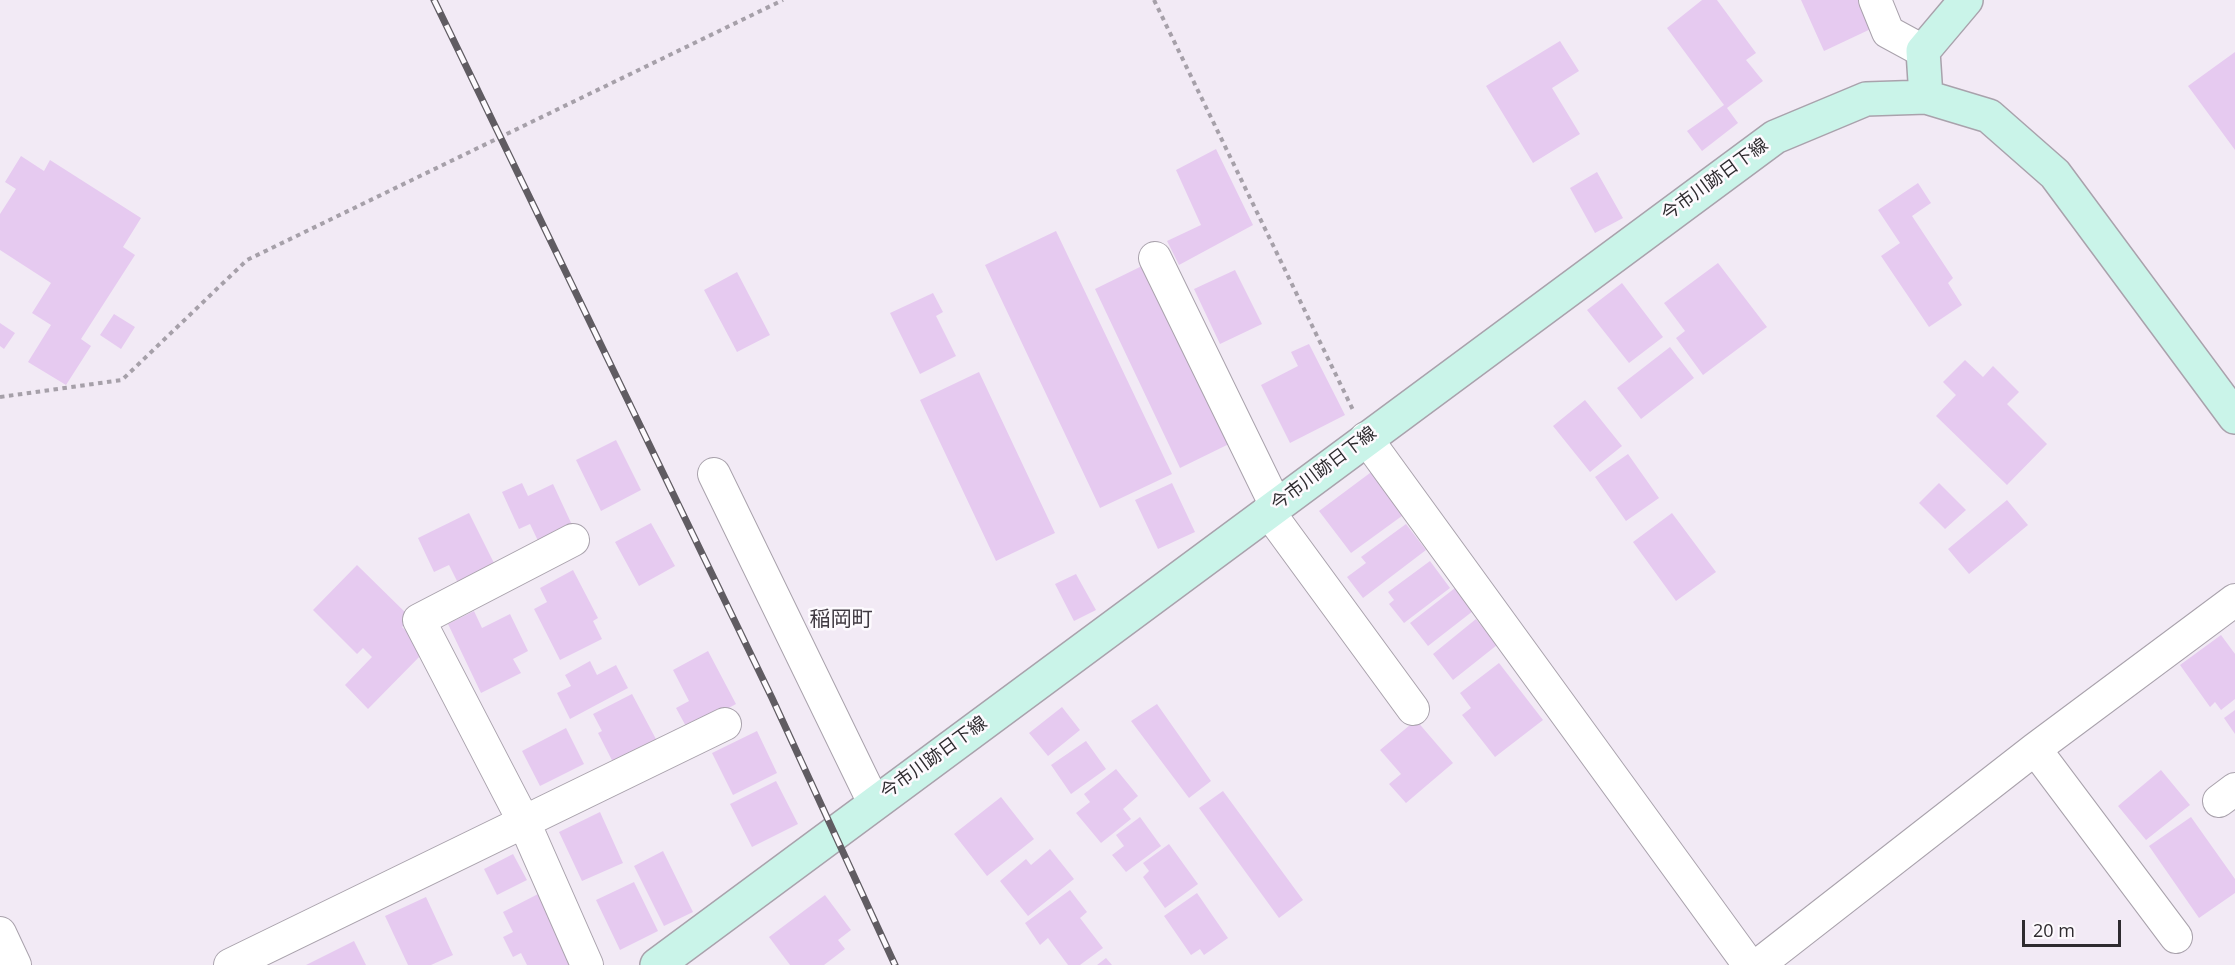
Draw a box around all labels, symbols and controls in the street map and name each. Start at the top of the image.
street label: 今市川跡日下線 [1658,134,1772,226]
street label: 今市川跡日下線 [1267,422,1381,516]
district label: 稲岡町 [810,607,872,633]
street label: 今市川跡日下線 [877,712,991,804]
scale bar [2025,908,2124,946]
text: 20 m [2033,918,2075,942]

